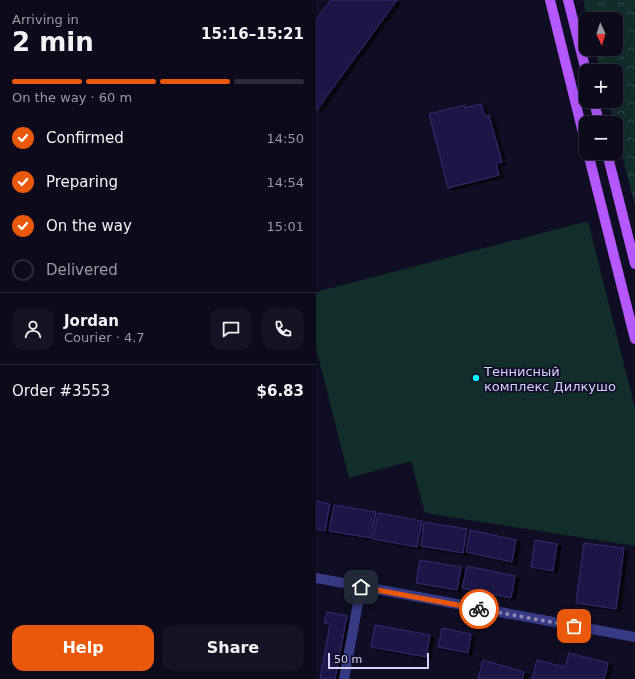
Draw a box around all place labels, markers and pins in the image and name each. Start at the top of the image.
place label: Теннисный комплекс Дилкушо [483,364,616,394]
marker: Теннисный комплекс Дилкушо [471,373,481,383]
pin [344,570,378,604]
pin [557,609,591,643]

